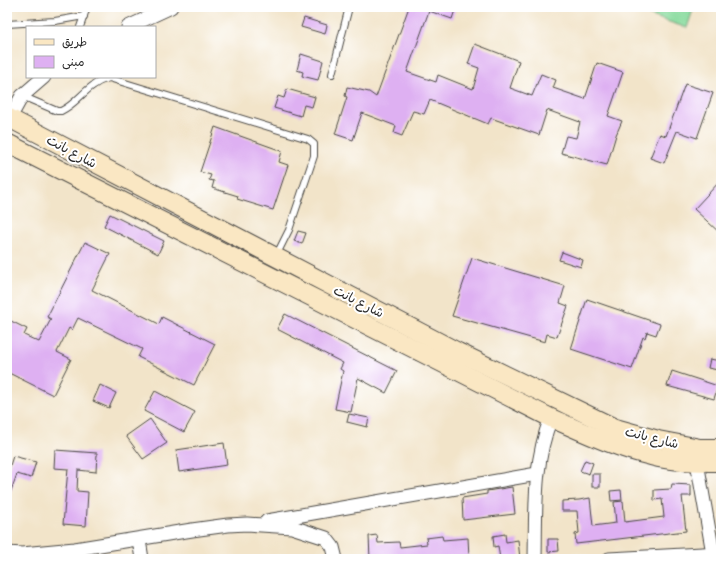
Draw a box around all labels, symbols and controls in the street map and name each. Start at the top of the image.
legend [26,26,156,78]
text: طريق [62,33,87,50]
text: مبنى [62,53,85,70]
street label: شارع بانت [43,130,100,173]
street label: شارع بانت [330,281,387,322]
street label: شارع بانت [623,422,681,453]

